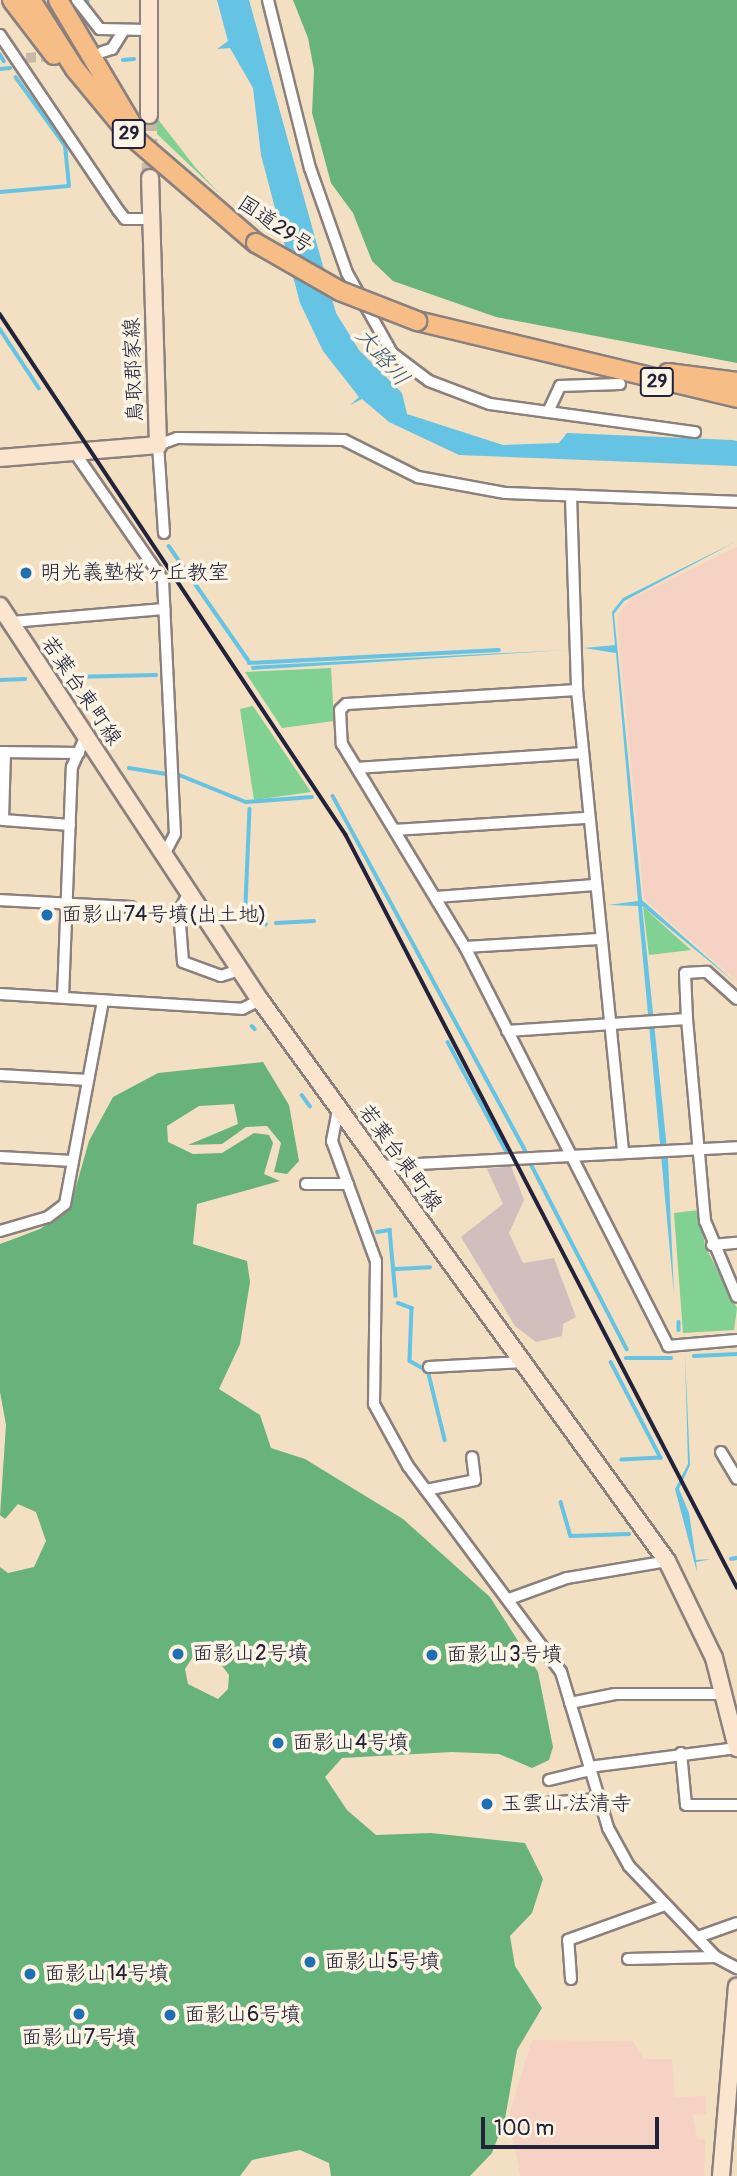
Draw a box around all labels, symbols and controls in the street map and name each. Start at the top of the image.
road number: 29 [111,118,146,150]
street label: 国道29号 [232,191,318,259]
street label: 鳥取郡家線 [120,317,148,423]
water label: 大路川 [349,322,415,392]
road number: 29 [640,366,674,398]
place label: 明光義塾桜ヶ丘教室 [40,560,229,586]
marker: 明光義塾桜ヶ丘教室 [18,565,34,581]
street label: 若葉台東町線 [35,632,127,750]
place label: 面影山74号墳(出土地) [61,902,266,928]
marker: 面影山74号墳(出土地) [39,907,55,923]
street label: 若葉台東町線 [353,1100,447,1216]
place label: 面影山2号墳 [192,1641,309,1667]
place label: 面影山3号墳 [446,1642,563,1668]
marker: 面影山2号墳 [170,1646,186,1662]
marker: 面影山3号墳 [424,1647,440,1663]
place label: 面影山4号墳 [292,1730,409,1756]
marker: 面影山4号墳 [270,1735,286,1751]
place label: 玉雲山 法清寺 [501,1791,632,1817]
marker: 玉雲山 法清寺 [479,1796,495,1812]
place label: 面影山5号墳 [324,1949,440,1975]
marker: 面影山5号墳 [302,1954,318,1970]
place label: 面影山14号墳 [44,1961,169,1987]
marker: 面影山14号墳 [22,1966,38,1982]
place label: 面影山6号墳 [184,2002,301,2028]
marker: 面影山7号墳 [71,2006,87,2022]
marker: 面影山6号墳 [162,2007,178,2023]
place label: 面影山7号墳 [21,2025,137,2051]
scale bar [485,2102,664,2146]
text: 100 m [494,2115,554,2142]

